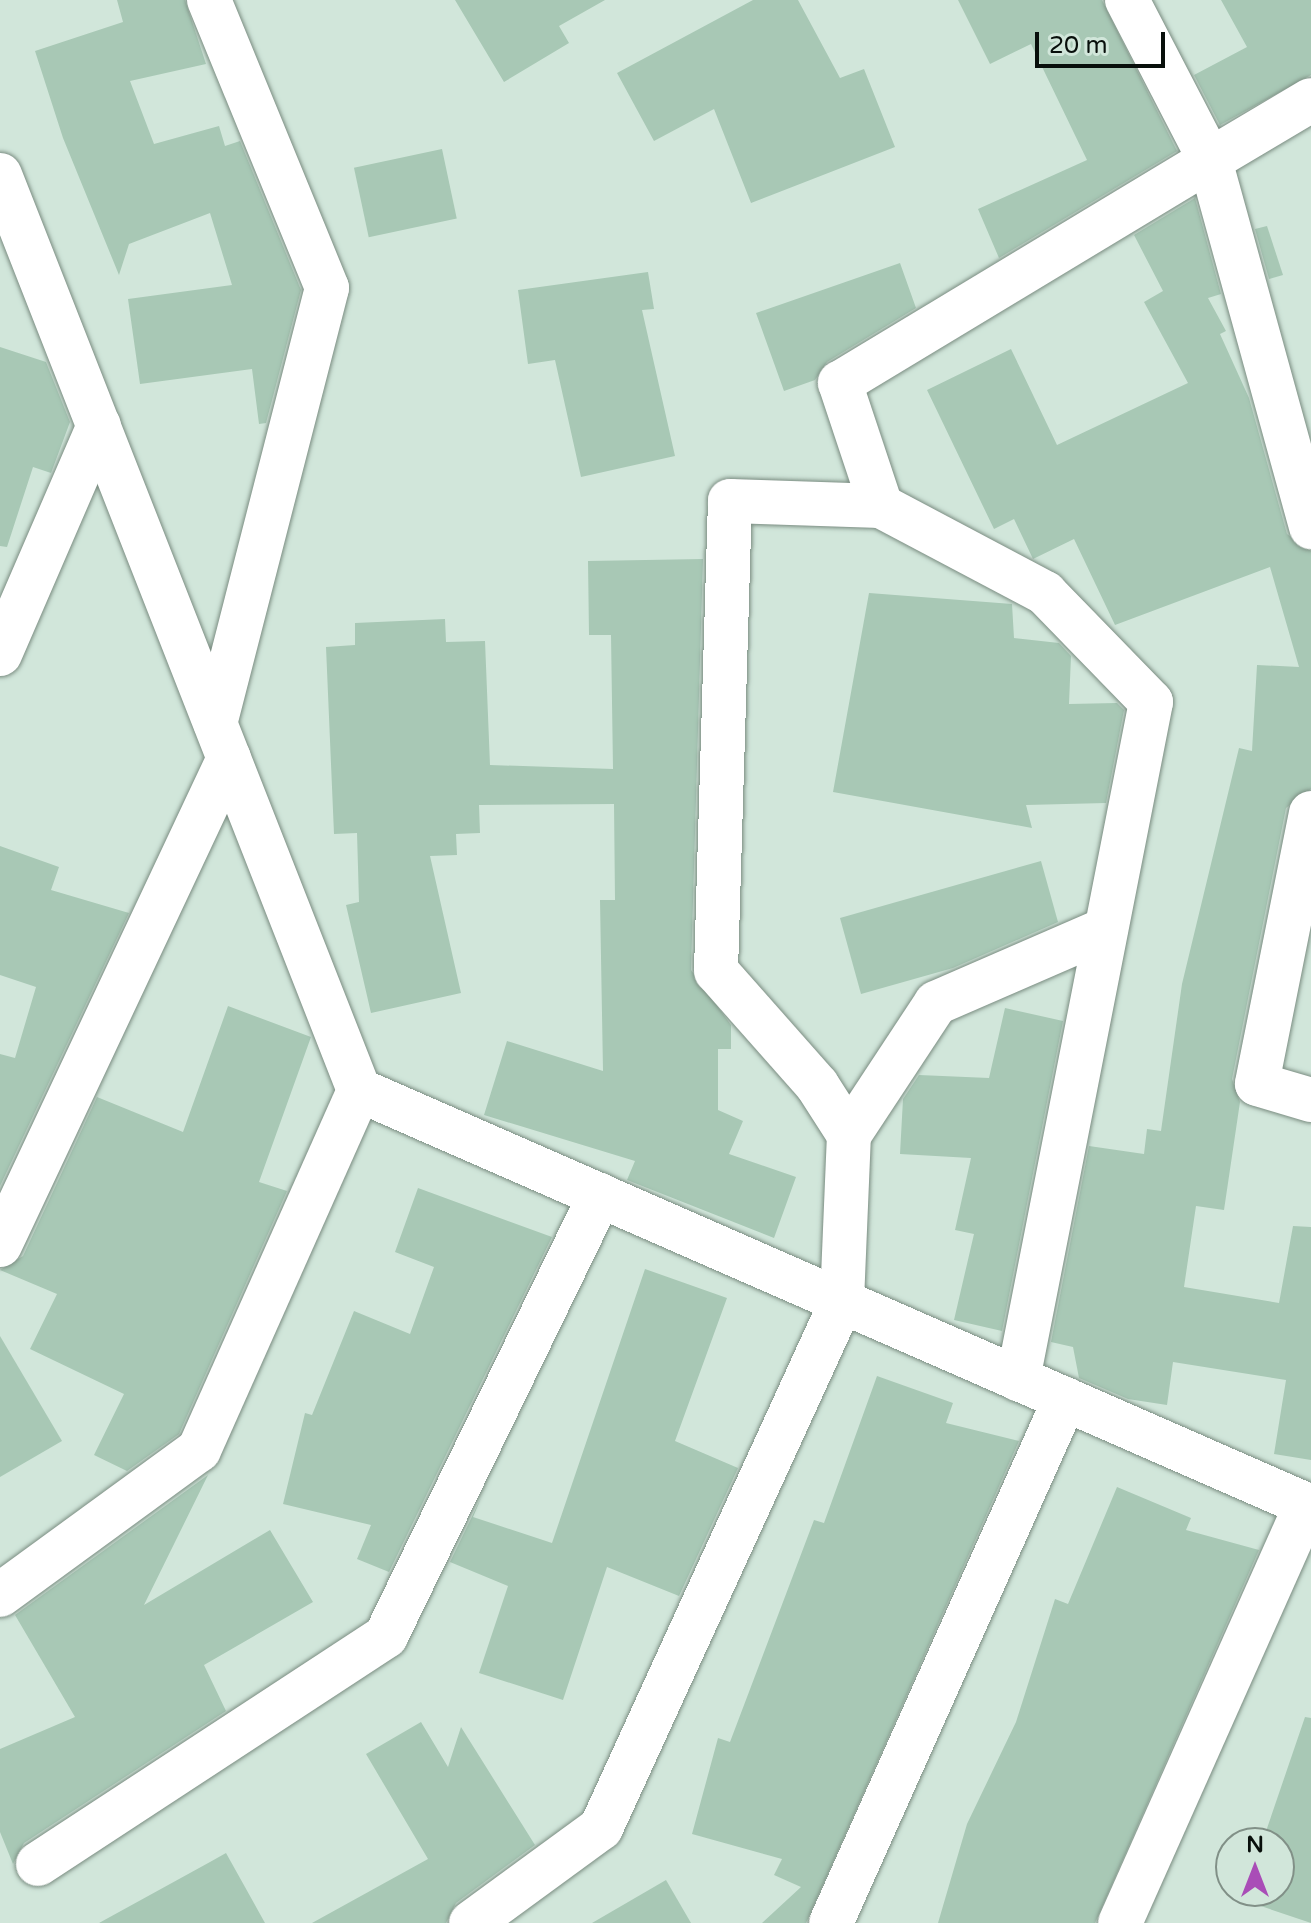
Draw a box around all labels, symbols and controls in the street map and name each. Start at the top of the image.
scale bar [1039,16,1169,66]
text: 20 m [1049,31,1107,60]
north arrow [1215,1827,1295,1907]
text: N [1246,1832,1264,1858]

